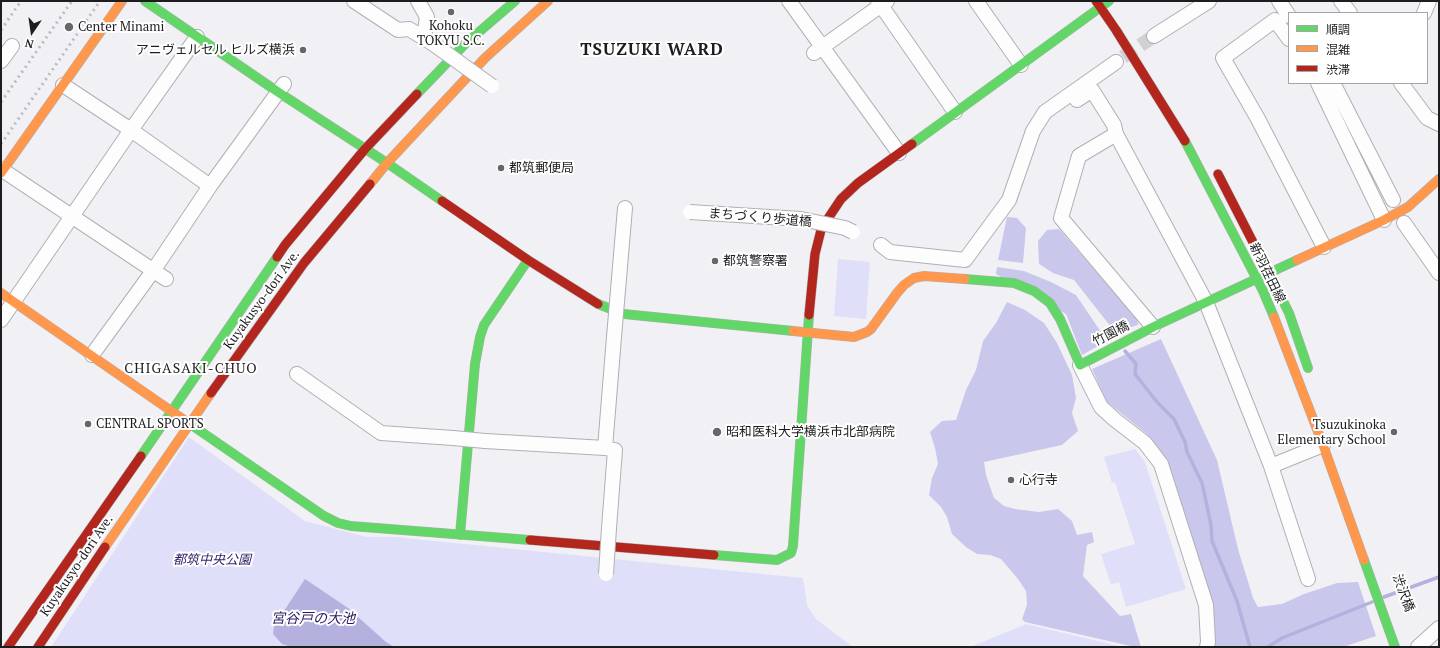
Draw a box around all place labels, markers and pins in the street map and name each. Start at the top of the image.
marker: Kohoku TOKYU S.C. [446,7,456,17]
place label: Kohoku TOKYU S.C. [417,18,485,49]
place label: Center Minami [78,19,164,35]
marker: Center Minami [63,21,75,33]
place label: アニヴェルセル ヒルズ横浜 [136,42,295,58]
marker: アニヴェルセル ヒルズ横浜 [298,45,308,55]
place label: 都筑郵便局 [509,160,574,176]
marker: 都筑郵便局 [496,163,506,173]
place label: 都筑警察署 [723,253,788,269]
marker: 都筑警察署 [710,256,720,266]
place label: CENTRAL SPORTS [96,416,204,432]
place label: Tsuzukinoka Elementary School [1277,417,1386,448]
marker: CENTRAL SPORTS [83,419,93,429]
place label: 昭和医科大学横浜市北部病院 [726,424,895,440]
marker: 昭和医科大学横浜市北部病院 [711,426,723,438]
marker: Tsuzukinoka Elementary School [1389,427,1399,437]
place label: 心行寺 [1019,472,1058,488]
marker: 心行寺 [1006,475,1016,485]

